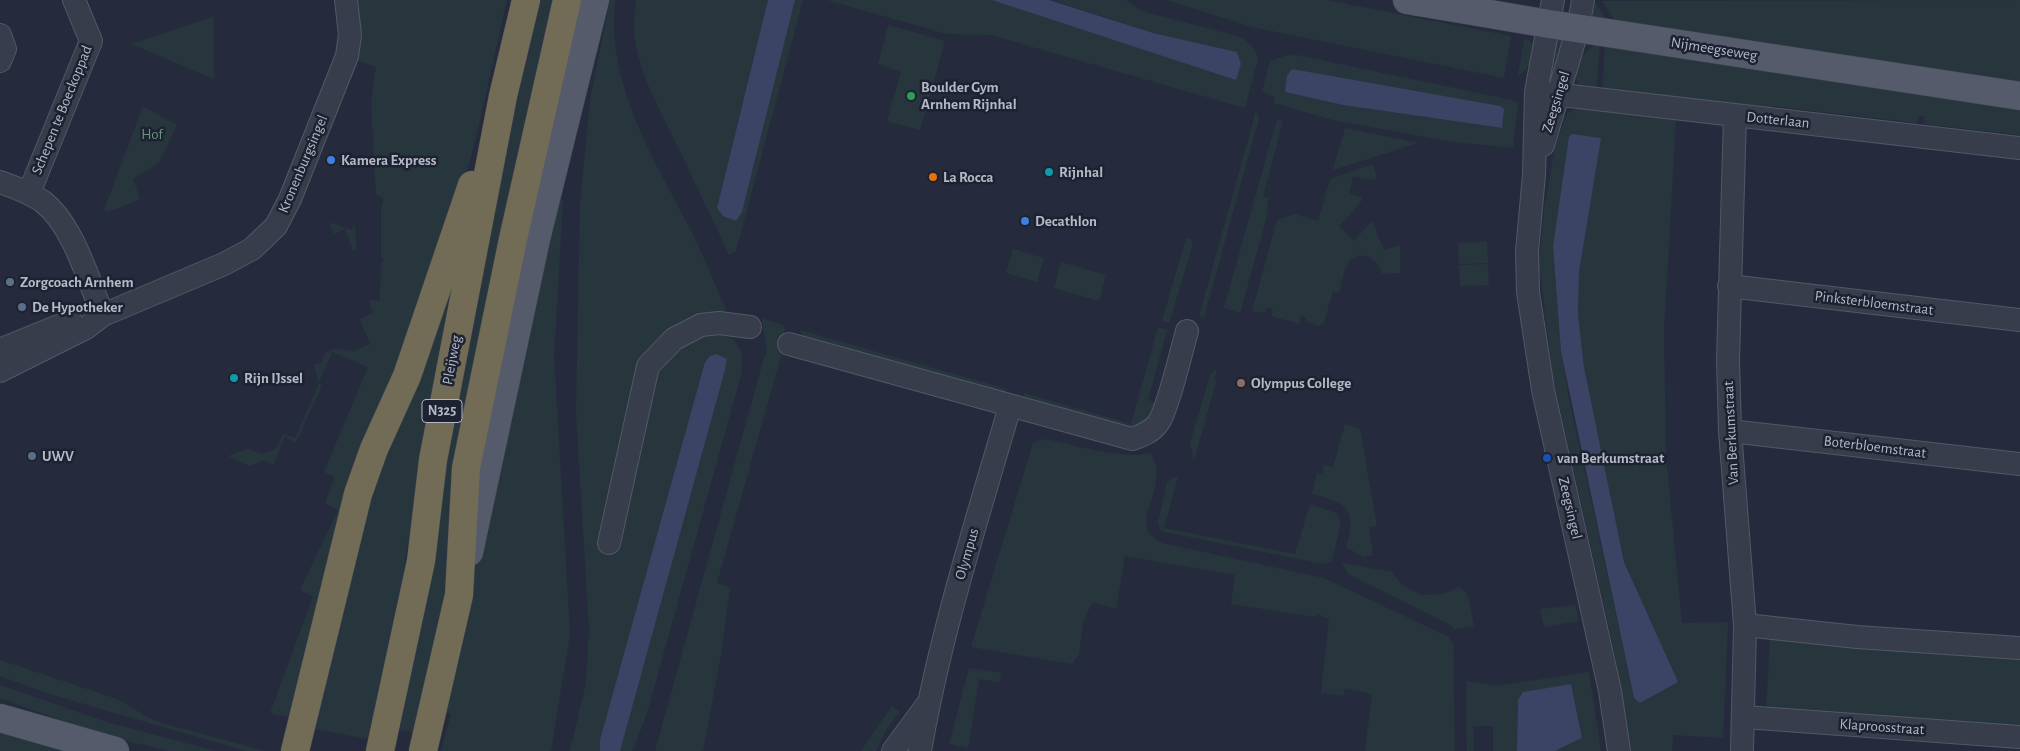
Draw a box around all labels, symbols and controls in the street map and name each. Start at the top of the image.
street label: Nijmeegseweg [1669,33,1759,65]
street label: Schepen te Boeckoppad [28,43,96,177]
street label: Zeegsingel [1538,69,1574,135]
place label: Boulder Gym Arnhem Rijnhal [921,78,1017,113]
marker: Boulder Gym Arnhem Rijnhal [905,90,917,102]
street label: Dotterlaan [1746,108,1810,132]
street label: Kronenburgsingel [274,112,332,216]
park label: Hof [141,125,163,143]
place label: Kamera Express [341,151,437,169]
marker: Kamera Express [325,154,337,166]
place label: Rijnhal [1059,163,1103,181]
marker: Rijnhal [1043,166,1055,178]
place label: La Rocca [943,168,993,186]
marker: La Rocca [927,171,939,183]
place label: Decathlon [1035,212,1097,230]
marker: Decathlon [1019,215,1031,227]
place label: Zorgcoach Arnhem [20,273,134,291]
marker: Zorgcoach Arnhem [4,276,16,288]
street label: Pinksterbloemstraat [1814,287,1934,319]
place label: De Hypotheker [32,298,123,316]
marker: De Hypotheker [16,301,28,313]
street label: Pleijweg [438,334,466,386]
place label: Rijn IJssel [244,369,303,387]
marker: Rijn IJssel [228,372,240,384]
place label: Olympus College [1251,374,1351,392]
marker: Olympus College [1235,377,1247,389]
street label: Van Berkumstraat [1719,380,1743,486]
road number: N325 [422,400,462,422]
street label: Boterbloemstraat [1823,432,1927,462]
place label: UWV [42,447,74,465]
place label: van Berkumstraat [1557,449,1664,467]
marker: UWV [26,450,38,462]
marker: van Berkumstraat [1541,452,1553,464]
street label: Zeegsingel [1554,475,1586,541]
street label: Olympus [951,526,983,582]
street label: Klaproosstraat [1839,715,1925,739]

